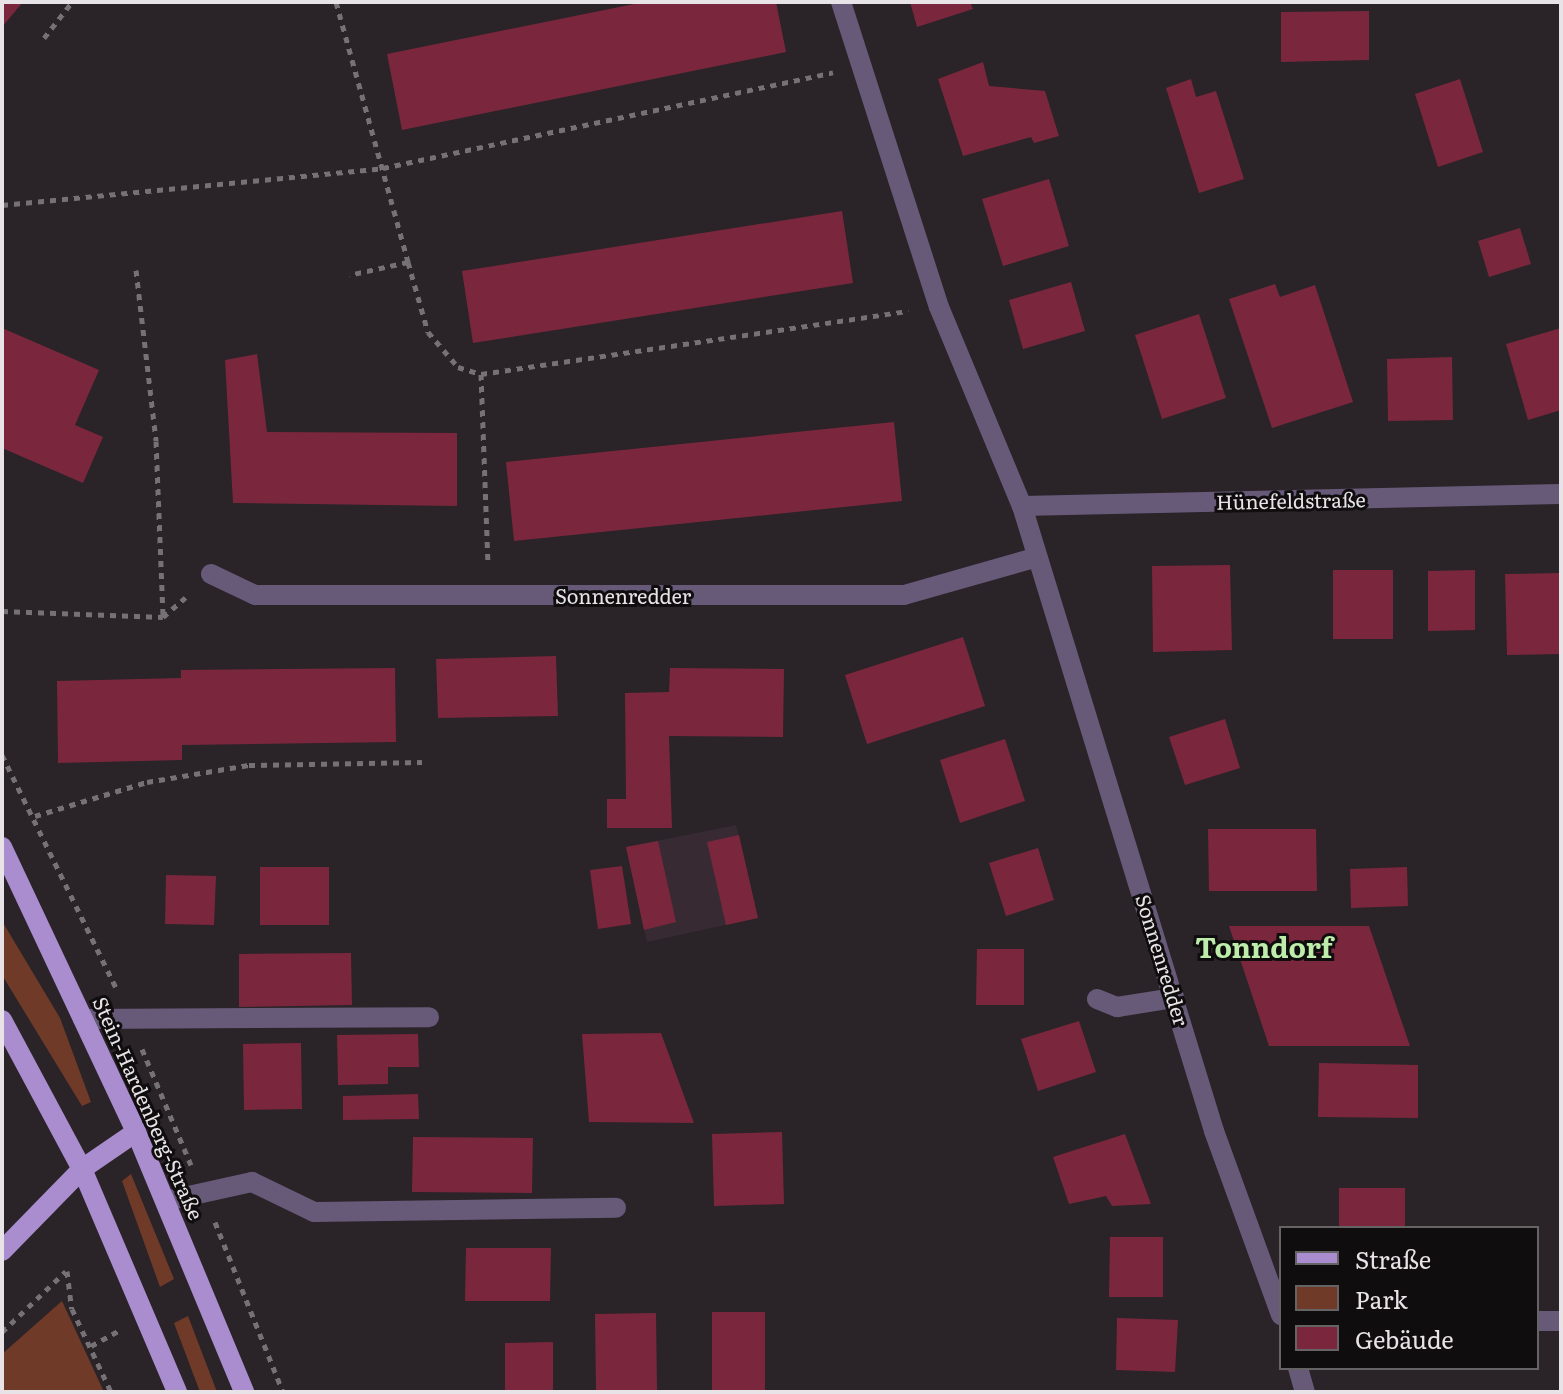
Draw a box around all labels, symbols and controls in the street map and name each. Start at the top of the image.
street label: Hünefeldstraße [1216,487,1366,513]
street label: Sonnenredder [555,583,691,607]
street label: Sonnenredder [1132,891,1194,1029]
district label: Tonndorf [1195,929,1333,963]
street label: Stein-Hardenberg-Straße [89,993,209,1223]
legend [1279,1226,1539,1370]
text: Straße [1355,1241,1431,1276]
text: Park [1355,1281,1408,1316]
text: Gebäude [1355,1321,1454,1356]

